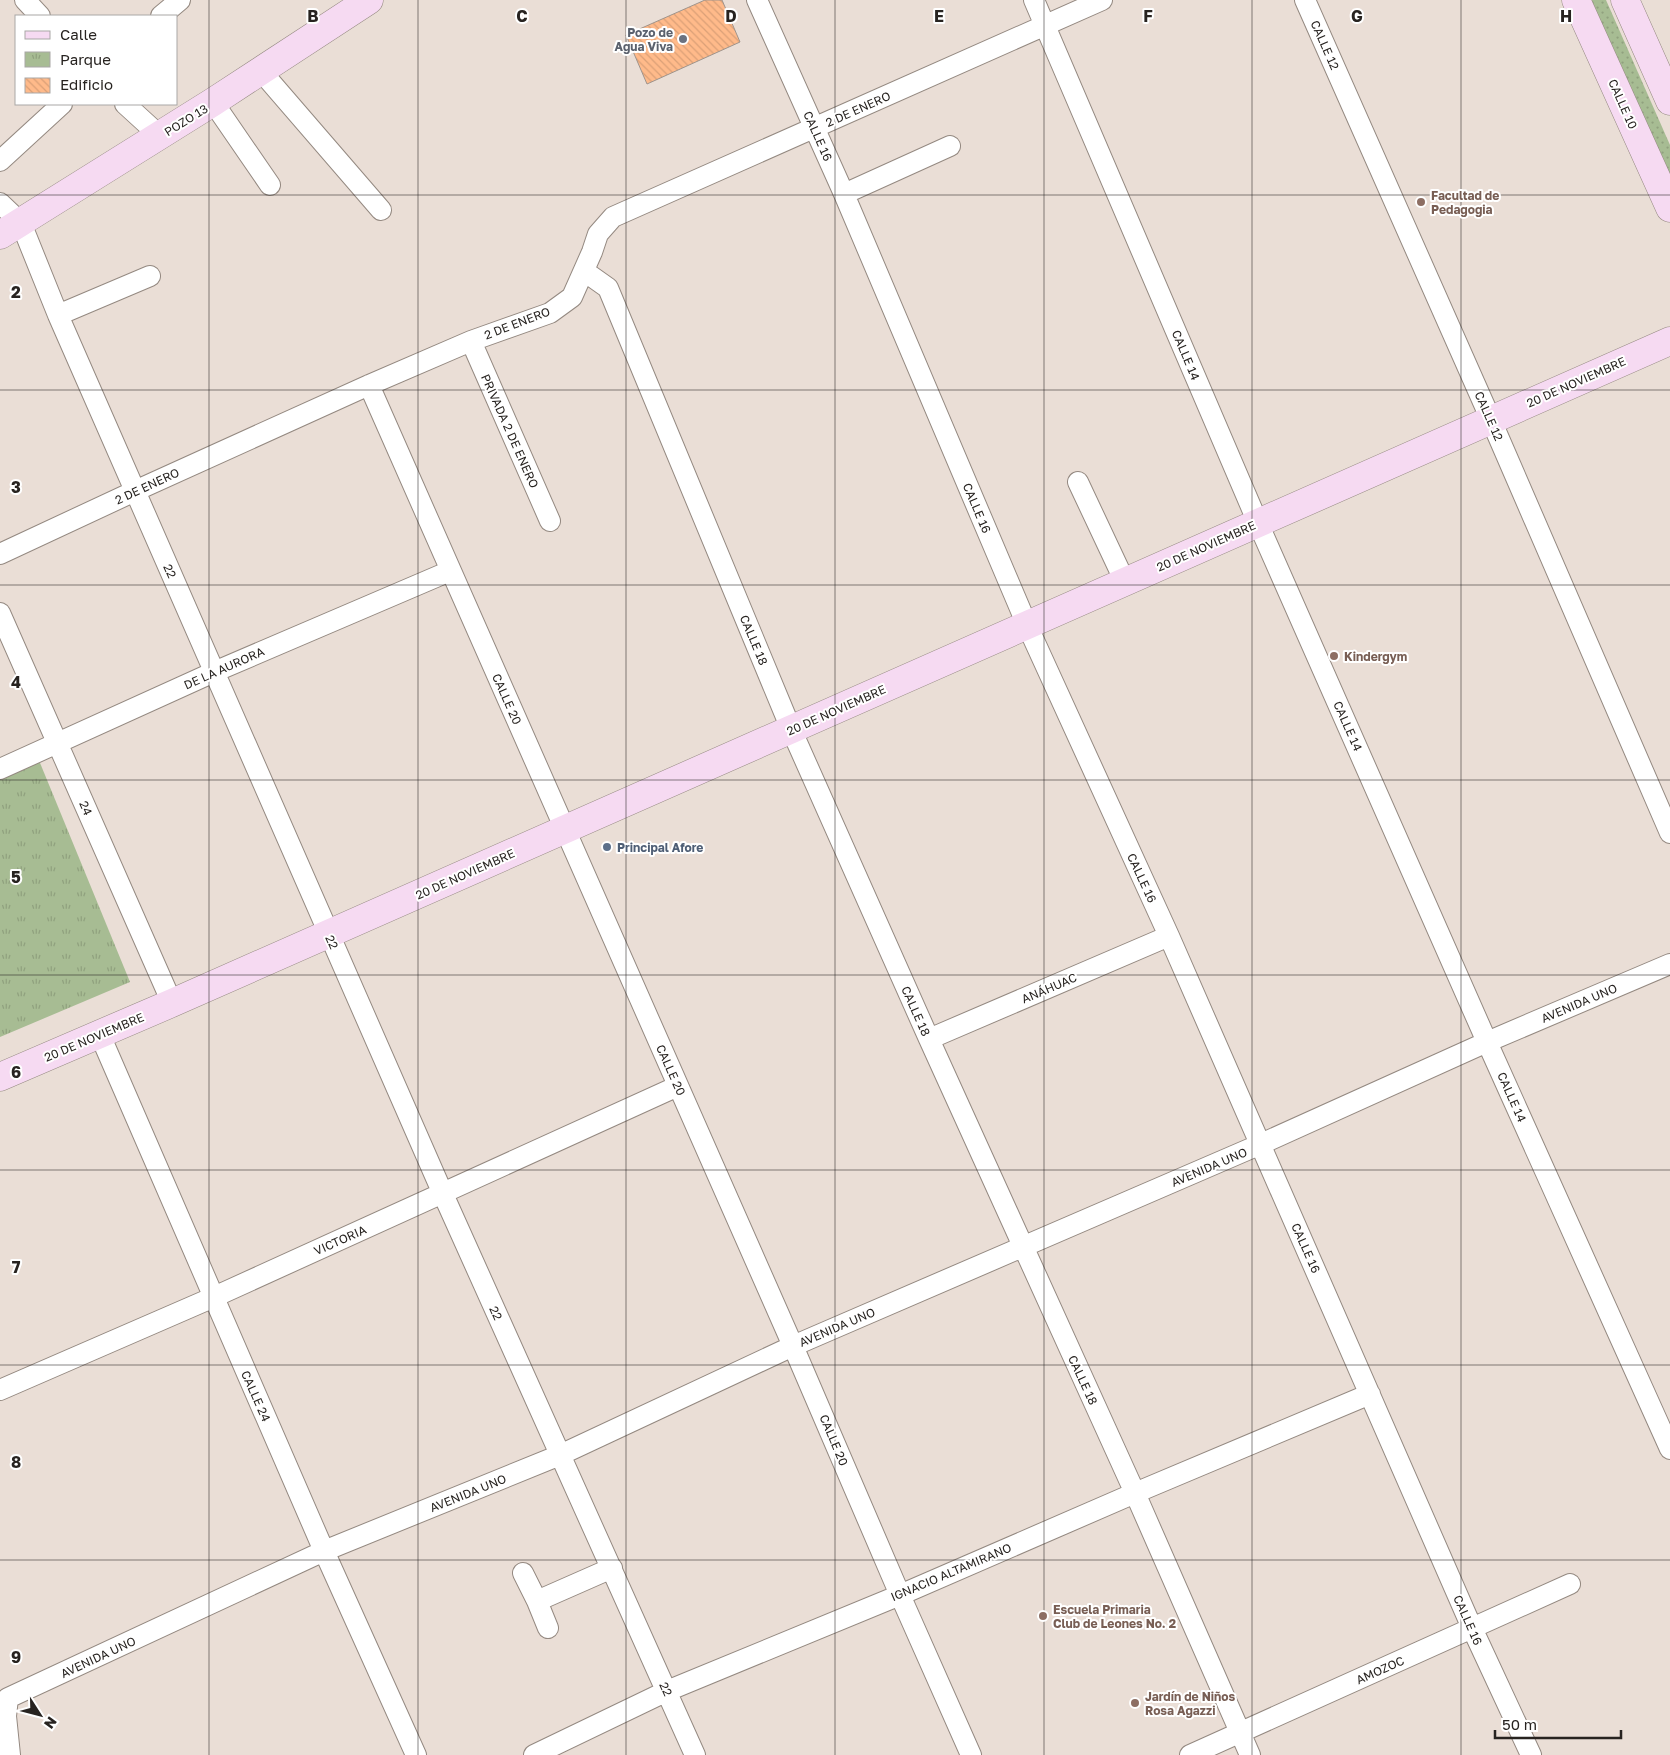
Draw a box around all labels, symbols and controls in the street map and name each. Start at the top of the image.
text: B [307,6,319,26]
text: C [516,6,528,26]
text: D [725,6,737,26]
text: E [934,6,944,26]
text: F [1143,6,1153,26]
text: G [1351,6,1363,26]
text: H [1560,6,1572,26]
legend [15,15,178,105]
street label: CALLE 12 [1307,18,1343,72]
text: Calle [60,25,97,43]
place label: Pozo de Agua Viva [615,25,673,54]
marker: Pozo de Agua Viva [677,33,689,45]
text: Parque [60,50,111,68]
text: Edificio [60,75,113,93]
street label: CALLE 10 [1605,77,1641,131]
street label: 2 DE ENERO [823,88,893,130]
street label: POZO 13 [161,101,211,139]
street label: CALLE 16 [800,109,836,163]
place label: Facultad de Pedagogia [1431,188,1499,217]
marker: Facultad de Pedagogia [1415,196,1427,208]
text: 2 [11,282,21,302]
street label: 2 DE ENERO [482,304,552,342]
street label: CALLE 14 [1169,328,1203,382]
street label: 20 DE NOVIEMBRE [1524,353,1628,411]
street label: PRIVADA 2 DE ENERO [478,372,542,491]
street label: CALLE 12 [1471,389,1507,443]
street label: 2 DE ENERO [112,464,182,507]
text: 3 [11,477,21,497]
street label: CALLE 16 [960,481,994,535]
street label: 20 DE NOVIEMBRE [1154,517,1258,575]
street label: 22 [160,562,180,580]
street label: CALLE 18 [737,613,771,667]
street label: DE LA AURORA [181,644,267,692]
place label: Kindergym [1344,649,1407,664]
marker: Kindergym [1328,650,1340,662]
street label: CALLE 20 [489,671,525,727]
text: 4 [11,672,21,692]
street label: 20 DE NOVIEMBRE [784,681,888,739]
street label: CALLE 14 [1330,699,1366,753]
street label: 24 [76,798,96,818]
place label: Principal Afore [617,840,703,855]
marker: Principal Afore [601,841,613,853]
street label: 20 DE NOVIEMBRE [413,845,517,903]
street label: CALLE 16 [1124,851,1160,905]
text: 5 [11,867,21,887]
street label: 22 [322,933,342,951]
street label: ANÁHUAC [1019,970,1079,1006]
street label: AVENIDA UNO [1539,980,1619,1026]
street label: CALLE 18 [898,984,934,1038]
street label: 20 DE NOVIEMBRE [42,1009,146,1065]
street label: CALLE 20 [653,1042,689,1098]
text: 6 [11,1062,21,1082]
street label: CALLE 14 [1494,1070,1530,1124]
street label: AVENIDA UNO [1169,1144,1249,1190]
street label: CALLE 16 [1288,1221,1324,1275]
street label: VICTORIA [311,1222,369,1258]
text: 7 [12,1257,21,1277]
street label: 22 [486,1304,506,1322]
street label: AVENIDA UNO [797,1304,877,1350]
street label: CALLE 18 [1065,1353,1101,1407]
street label: CALLE 24 [238,1368,274,1424]
street label: CALLE 20 [816,1412,852,1468]
text: 8 [11,1452,21,1472]
street label: AVENIDA UNO [428,1471,509,1515]
street label: IGNACIO ALTAMIRANO [888,1540,1014,1604]
street label: CALLE 16 [1450,1593,1486,1647]
place label: Escuela Primaria Club de Leones No. 2 [1053,1602,1176,1631]
marker: Escuela Primaria Club de Leones No. 2 [1037,1610,1049,1622]
street label: AVENIDA UNO [58,1633,138,1681]
text: 9 [11,1647,21,1667]
street label: AMOZOC [1354,1653,1406,1687]
street label: 22 [656,1680,676,1698]
place label: Jardín de Niños Rosa Agazzi [1145,1689,1236,1718]
north arrow [15,1690,65,1740]
marker: Jardín de Niños Rosa Agazzi [1129,1697,1141,1709]
scale bar [1495,1708,1621,1740]
text: N [41,1714,61,1732]
text: 50 m [1502,1715,1537,1733]

